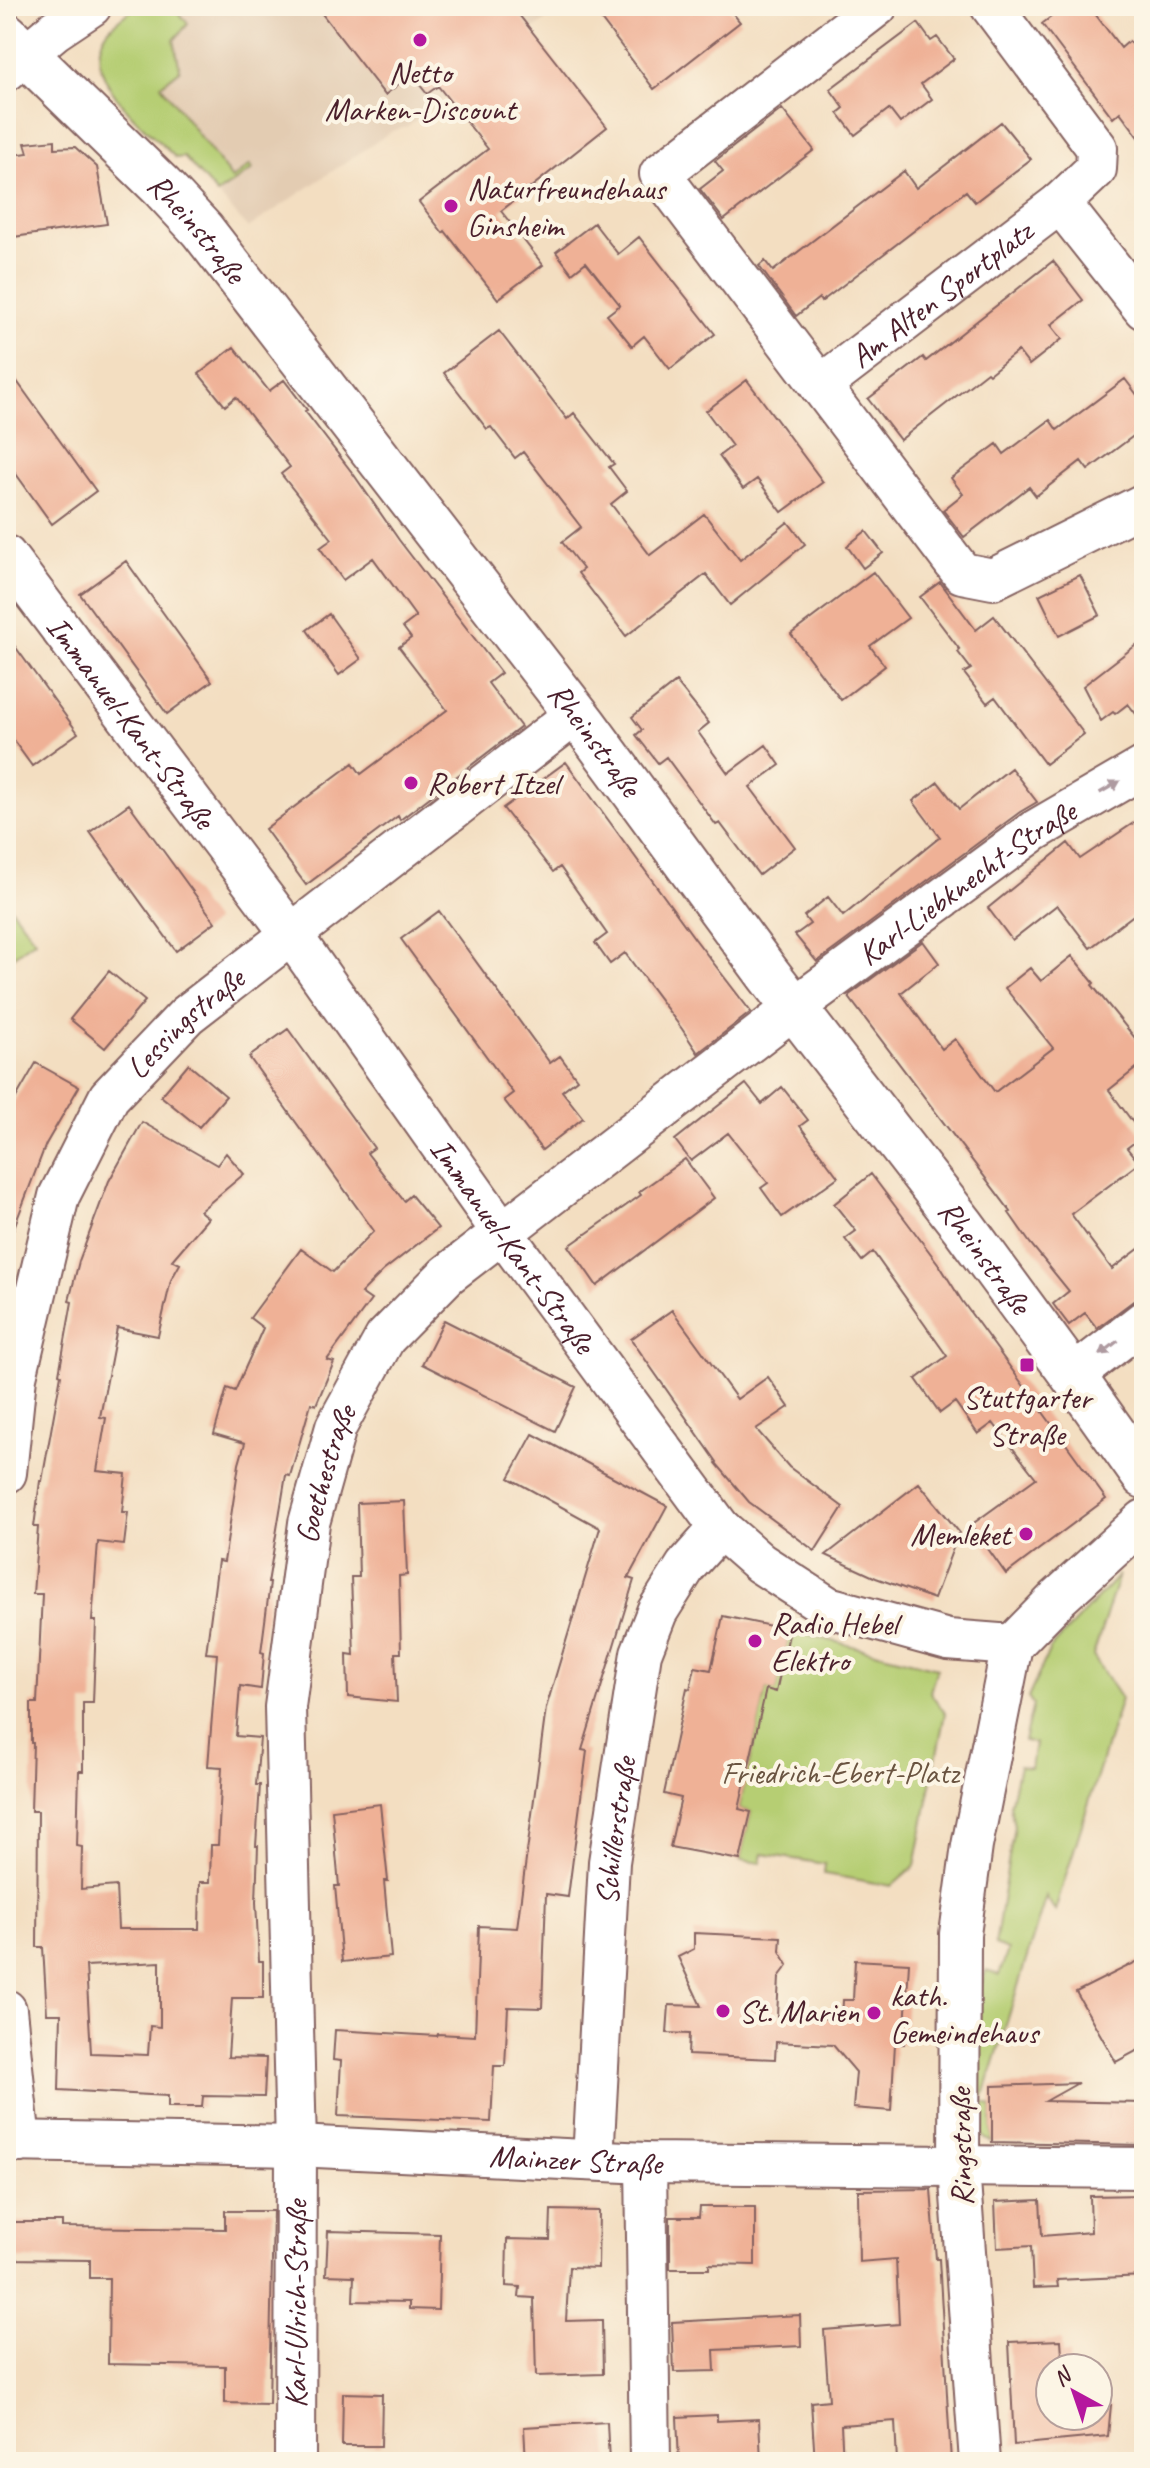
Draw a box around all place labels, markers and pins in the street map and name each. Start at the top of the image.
marker: Netto Marken-Discount [411,31,429,49]
place label: Netto Marken-Discount [325,52,519,130]
place label: Naturfreundehaus Ginsheim [467,168,667,246]
marker: Naturfreundehaus Ginsheim [442,197,460,215]
place label: Robert Itzel [427,763,565,804]
marker: Robert Itzel [402,774,420,792]
marker: Stuttgarter Straße [1018,1356,1036,1374]
place label: Stuttgarter Straße [963,1377,1094,1455]
place label: Memleket [910,1514,1013,1555]
marker: Memleket [1017,1525,1035,1543]
place label: Radio Hebel Elektro [771,1603,903,1681]
marker: Radio Hebel Elektro [746,1632,764,1650]
place label: kath. Gemeindehaus [890,1975,1040,2053]
place label: St. Marien [739,1991,860,2032]
marker: St. Marien [714,2002,732,2020]
marker: kath. Gemeindehaus [865,2004,883,2022]

